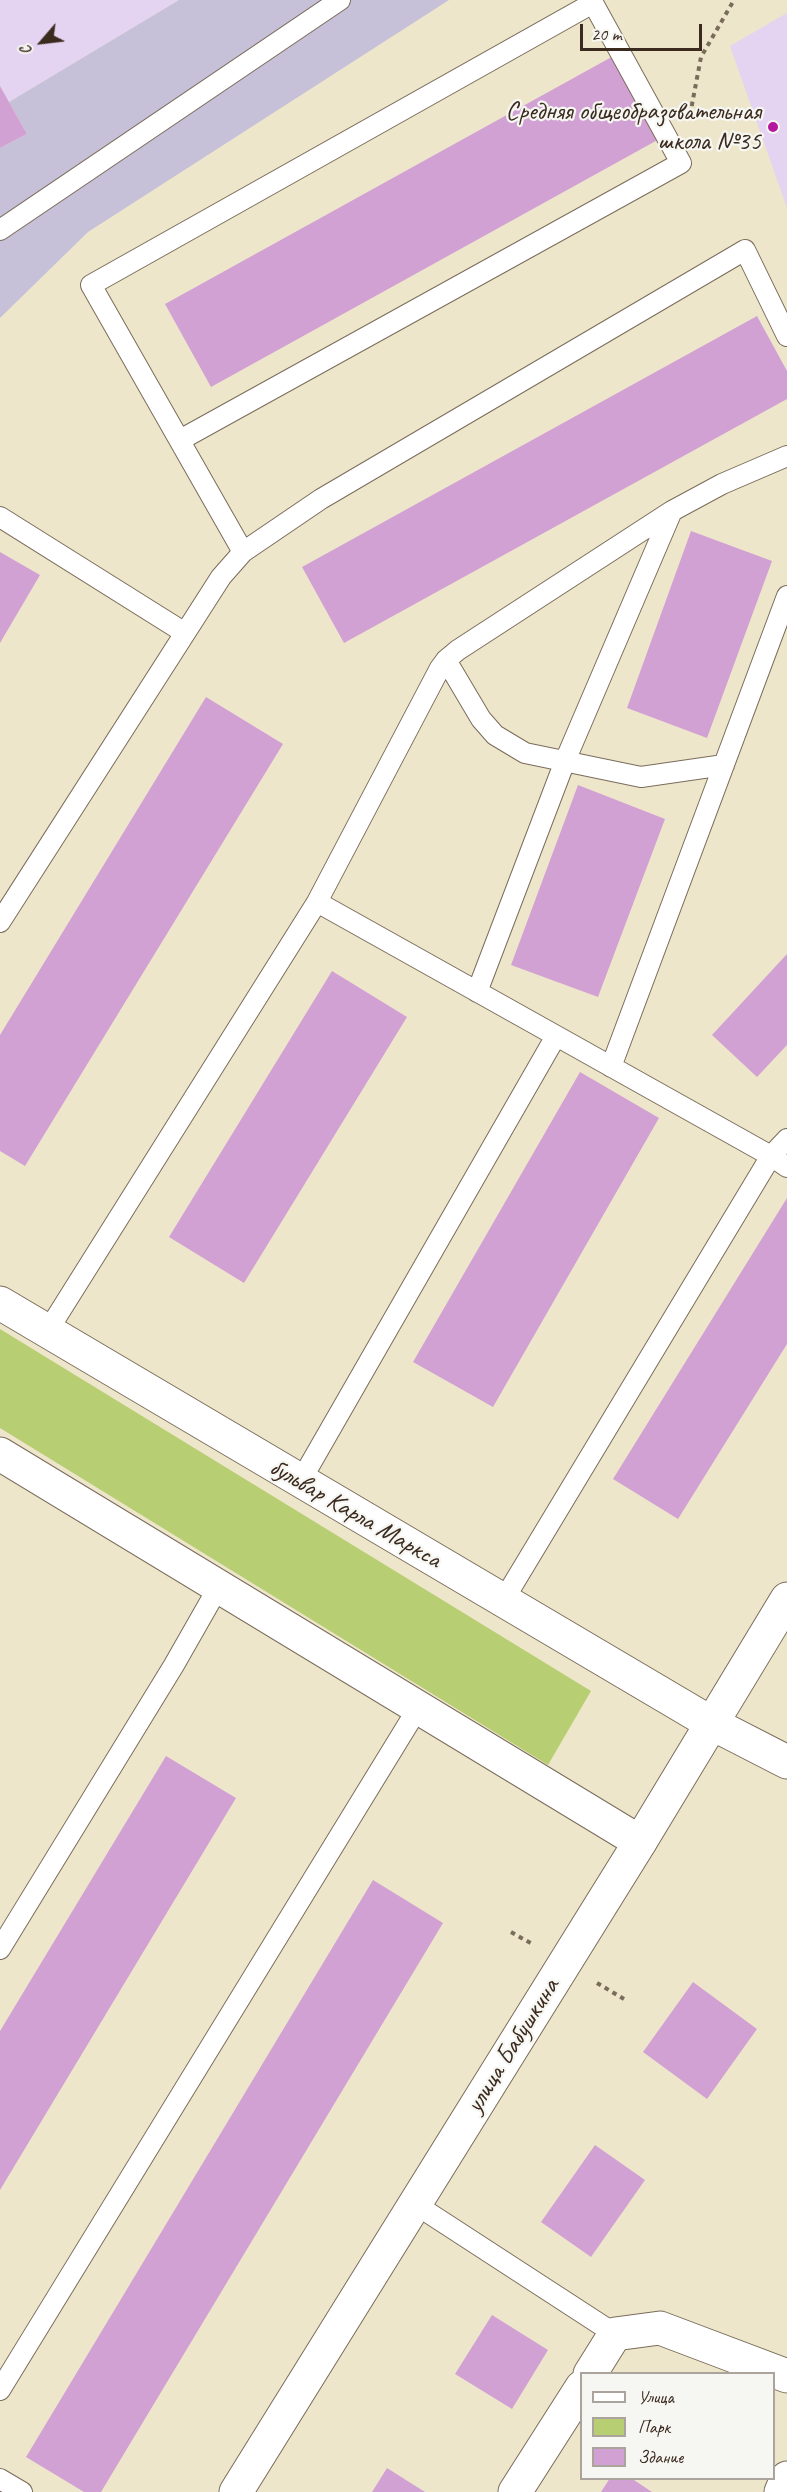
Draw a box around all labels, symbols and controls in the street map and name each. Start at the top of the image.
north arrow [12,12,72,72]
scale bar [583,12,704,50]
text: 20 m [591,23,622,45]
text: С [15,42,37,59]
place label: Средняя общеобразовательная школа №35 [506,96,761,158]
marker: Средняя общеобразовательная школа №35 [766,120,780,134]
street label: бульвар Карла Маркса [264,1452,446,1576]
street label: улица Бабушкина [459,1973,567,2119]
legend [580,2372,775,2480]
text: Улица [638,2386,674,2408]
text: Парк [638,2416,670,2438]
text: Здание [638,2446,683,2468]

